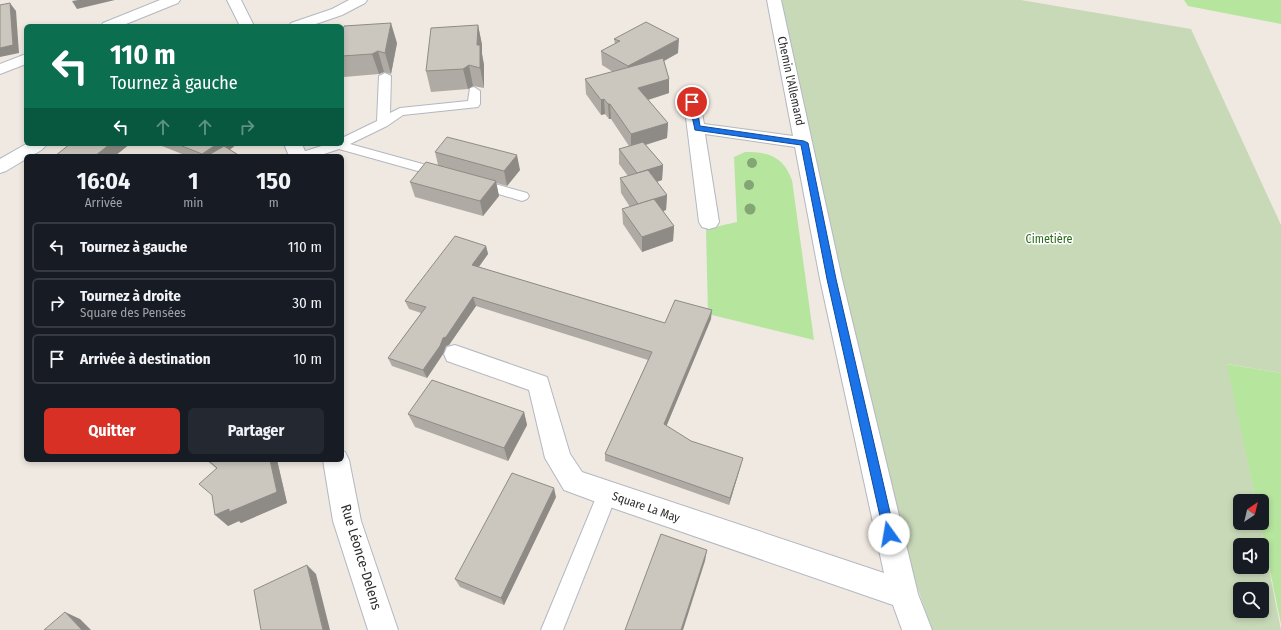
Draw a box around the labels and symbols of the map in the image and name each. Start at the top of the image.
street label: Chemin l'Allemand [775,35,807,127]
pin [675,85,709,119]
park label: Cimetière [1026,232,1073,246]
street label: Square La May [610,489,682,525]
north arrow [1233,494,1269,530]
street label: Rue Léonce-Delens [337,502,385,612]
position arrow [868,513,910,555]

